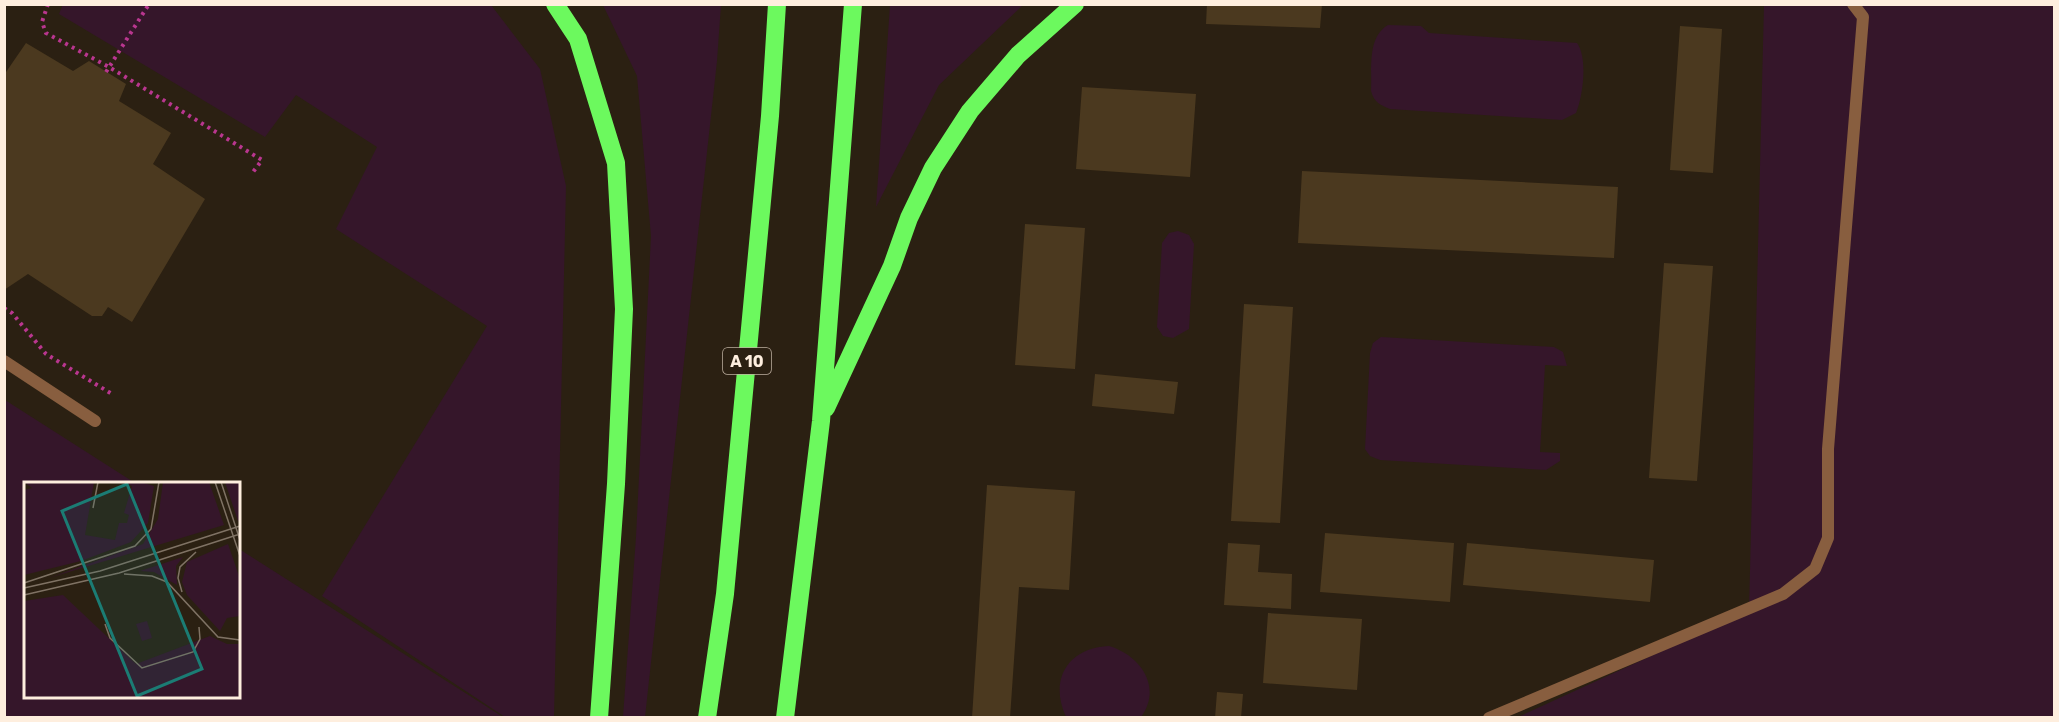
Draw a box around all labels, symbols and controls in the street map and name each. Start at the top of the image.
road number: A 10 [723,348,771,374]
inset map [24,482,240,698]

